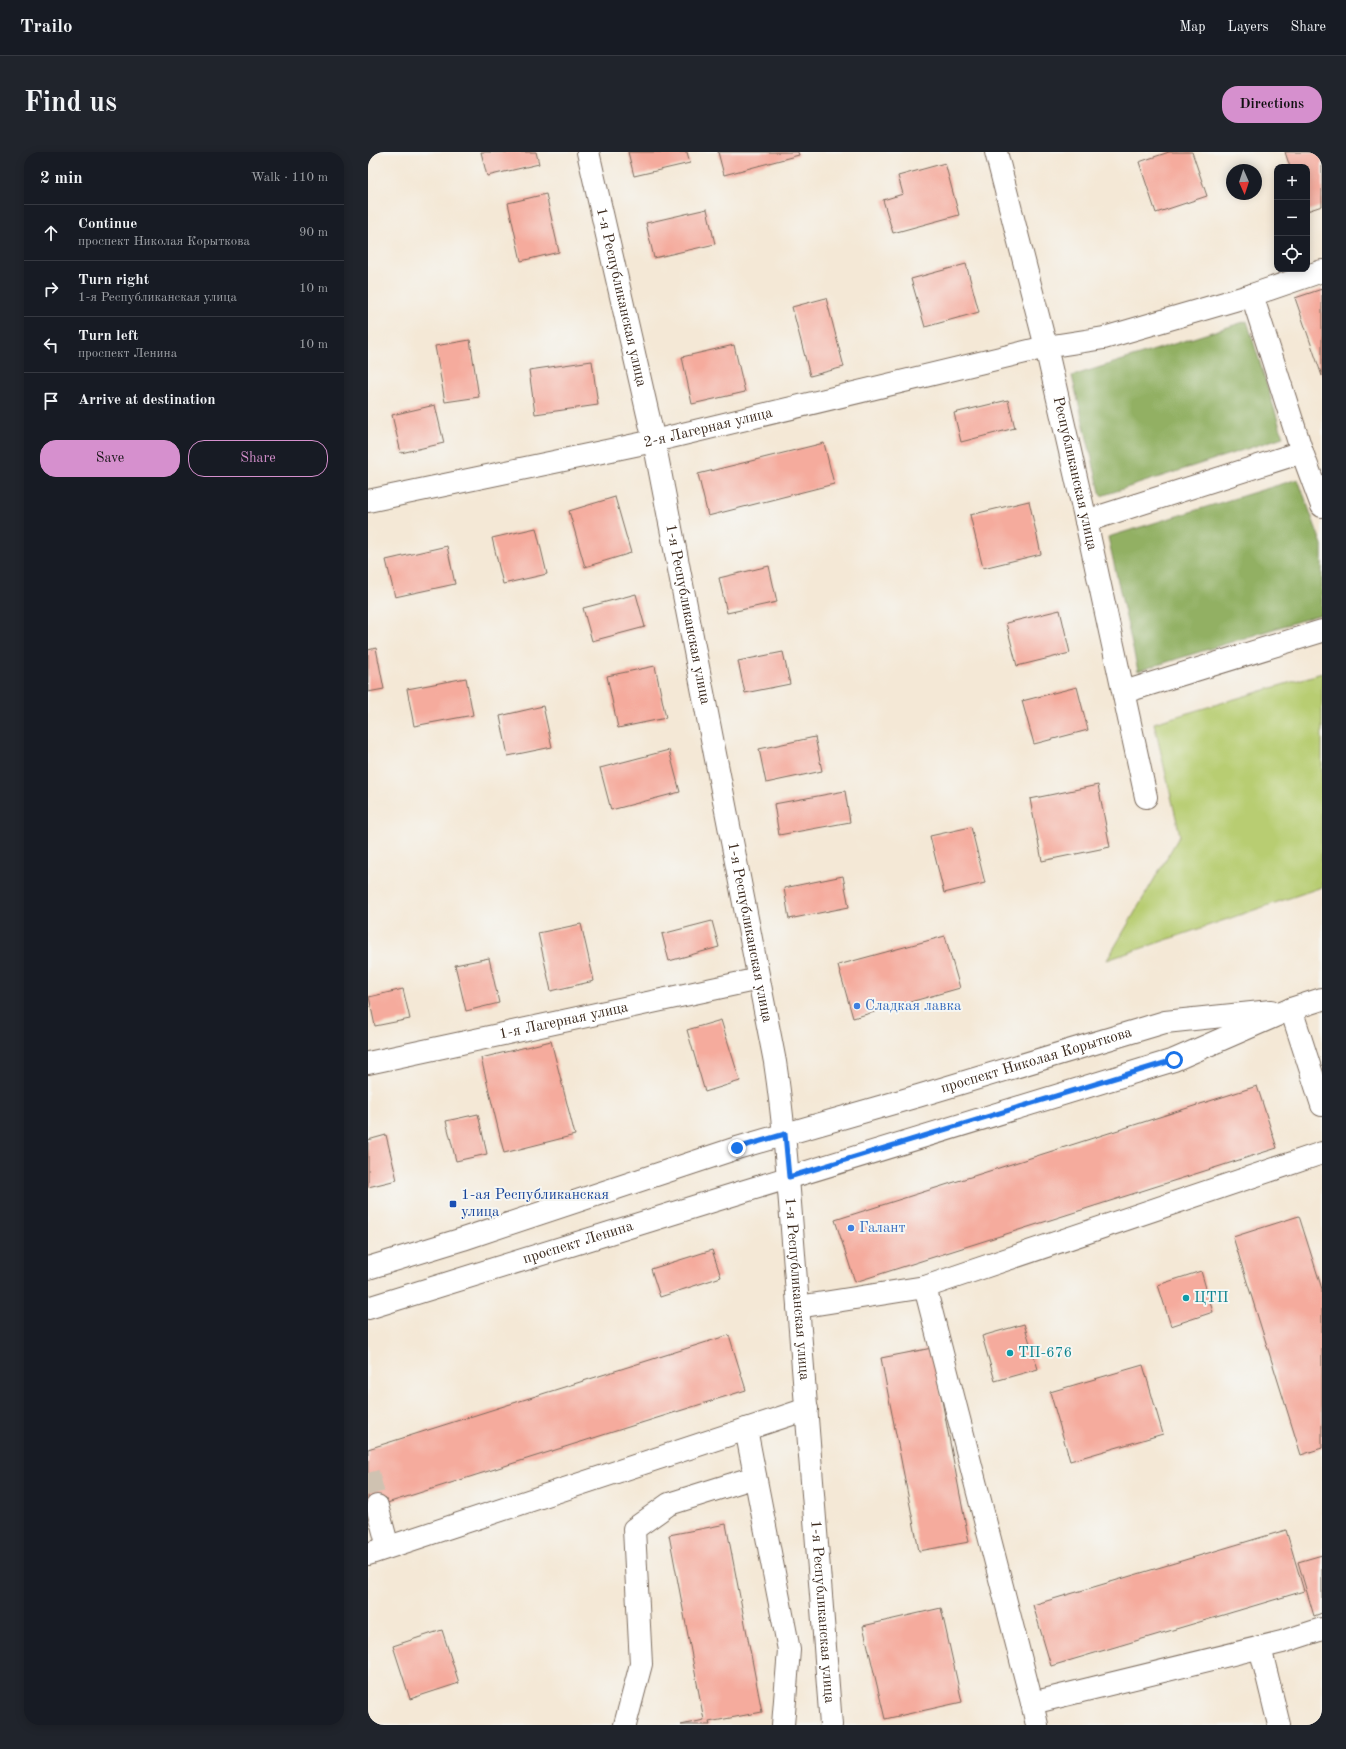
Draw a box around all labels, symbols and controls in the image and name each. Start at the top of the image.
text: Trailo [20,18,73,37]
text: Map [1180,20,1206,34]
text: Layers [1228,20,1269,34]
text: Share [1291,20,1326,34]
button: Directions [1222,86,1322,123]
text: Find us [24,90,117,118]
north arrow [1226,164,1262,200]
map controls [1274,164,1310,272]
button: + [1274,164,1310,200]
text: 2 min [40,170,83,187]
text: Walk · 110 m [251,171,328,184]
button: − [1274,200,1310,236]
street label: 1-я Республиканская улица [593,206,649,389]
text: Continue [78,217,137,232]
icon: ahead [40,222,62,244]
text: 90 m [299,226,328,239]
text: проспект Николая Корыткова [78,235,250,248]
button: locate [1274,236,1310,272]
text: Turn right [78,273,149,288]
icon: right [40,278,62,300]
text: 10 m [299,282,328,295]
text: 1-я Республиканская улица [78,291,237,304]
text: Turn left [78,329,138,344]
icon: left [40,334,62,356]
text: 10 m [299,338,328,351]
text: проспект Ленина [78,347,177,360]
icon: arrive [40,390,62,412]
text: Arrive at destination [78,393,216,408]
street label: Республиканская улица [1050,395,1100,552]
street label: 2-я Лагерная улица [642,405,775,450]
button: Save [40,440,180,477]
button: Share [188,440,328,477]
street label: 1-я Республиканская улица [663,523,713,706]
street label: 1-я Республиканская улица [725,841,775,1024]
place label: Сладкая лавка [865,999,962,1014]
street label: 1-я Лагерная улица [497,1000,630,1042]
marker: Сладкая лавка [852,1001,862,1011]
street label: проспект Николая Корыткова [939,1025,1134,1096]
route start [1165,1051,1183,1069]
route end [728,1139,746,1157]
place label: 1-ая Республиканская улица [461,1188,609,1220]
street label: 1-я Республиканская улица [782,1197,812,1381]
marker: 1-ая Республиканская улица [448,1199,458,1209]
street label: проспект Ленина [521,1218,636,1267]
place label: Галант [859,1221,906,1236]
marker: Галант [846,1223,856,1233]
place label: ЦТП [1194,1291,1229,1306]
marker: ЦТП [1181,1293,1191,1303]
place label: ТП-676 [1018,1346,1072,1361]
marker: ТП-676 [1005,1348,1015,1358]
street label: 1-я Республиканская улица [808,1520,837,1704]

